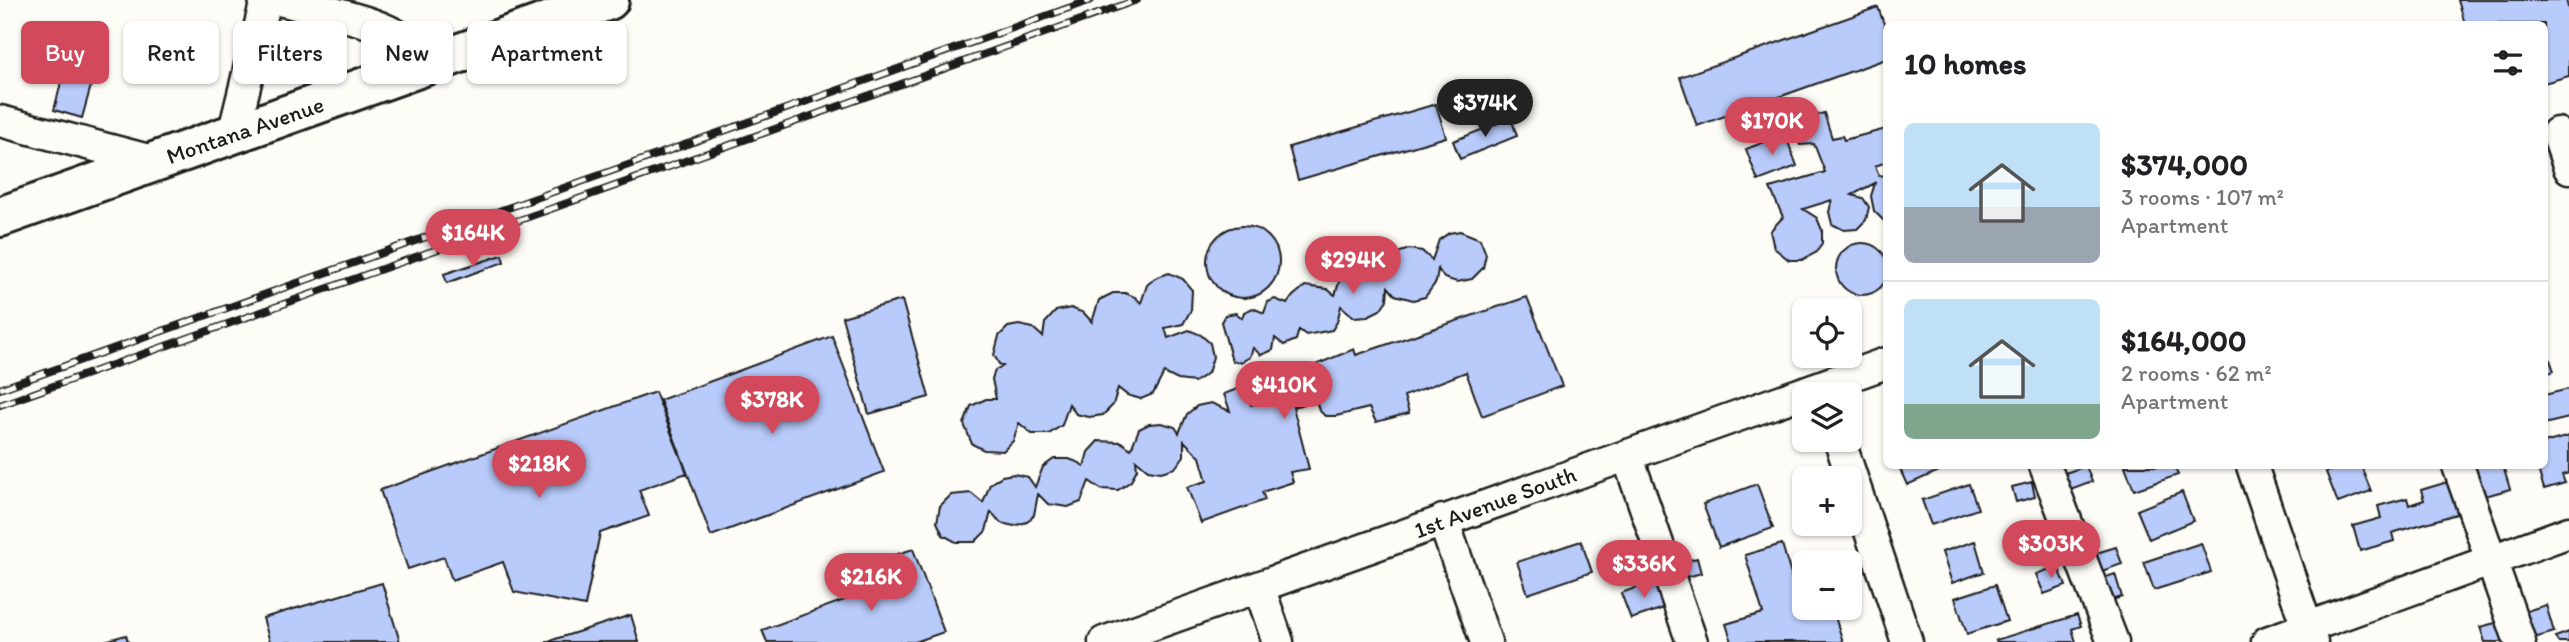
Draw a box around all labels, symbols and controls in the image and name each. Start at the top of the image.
chip: Buy [21,21,109,84]
chip: Rent [123,21,219,84]
chip: Filters [233,21,347,84]
chip: New [361,21,453,84]
chip: Apartment [467,21,627,84]
icon: filters [2489,44,2527,82]
text: 10 homes [1904,45,2027,82]
pin: $374K [1436,80,1534,139]
text: $374K [1453,88,1517,116]
street label: Montana Avenue [163,90,327,170]
pin: $170K [1723,97,1821,157]
text: $170K [1741,106,1803,134]
text: $374,000 [2121,146,2248,183]
icon: home [1960,151,2044,235]
text: 3 rooms · 107 m² [2121,183,2284,211]
pin: $164K [424,210,522,269]
text: Apartment [2121,211,2228,239]
text: $164K [441,218,505,246]
pin: $294K [1304,236,1402,296]
text: $294K [1321,245,1385,273]
map controls [1792,298,1862,620]
button: locate [1792,298,1862,368]
text: $164,000 [2121,322,2247,359]
icon: home [1960,327,2044,411]
text: 2 rooms · 62 m² [2121,359,2272,387]
pin: $410K [1235,362,1333,421]
text: $410K [1251,370,1317,398]
pin: $378K [723,376,821,436]
button: layers [1792,382,1862,452]
text: $378K [741,385,803,413]
text: Apartment [2121,387,2228,415]
pin: $218K [490,440,588,500]
text: $218K [508,449,570,477]
street label: 1st Avenue South [1410,460,1580,544]
button: + [1792,466,1862,536]
pin: $303K [2002,520,2100,580]
text: $303K [2018,529,2084,557]
pin: $336K [1595,540,1693,600]
text: $336K [1612,549,1676,577]
button: − [1792,550,1862,620]
pin: $216K [822,554,920,613]
text: $216K [840,562,902,590]

